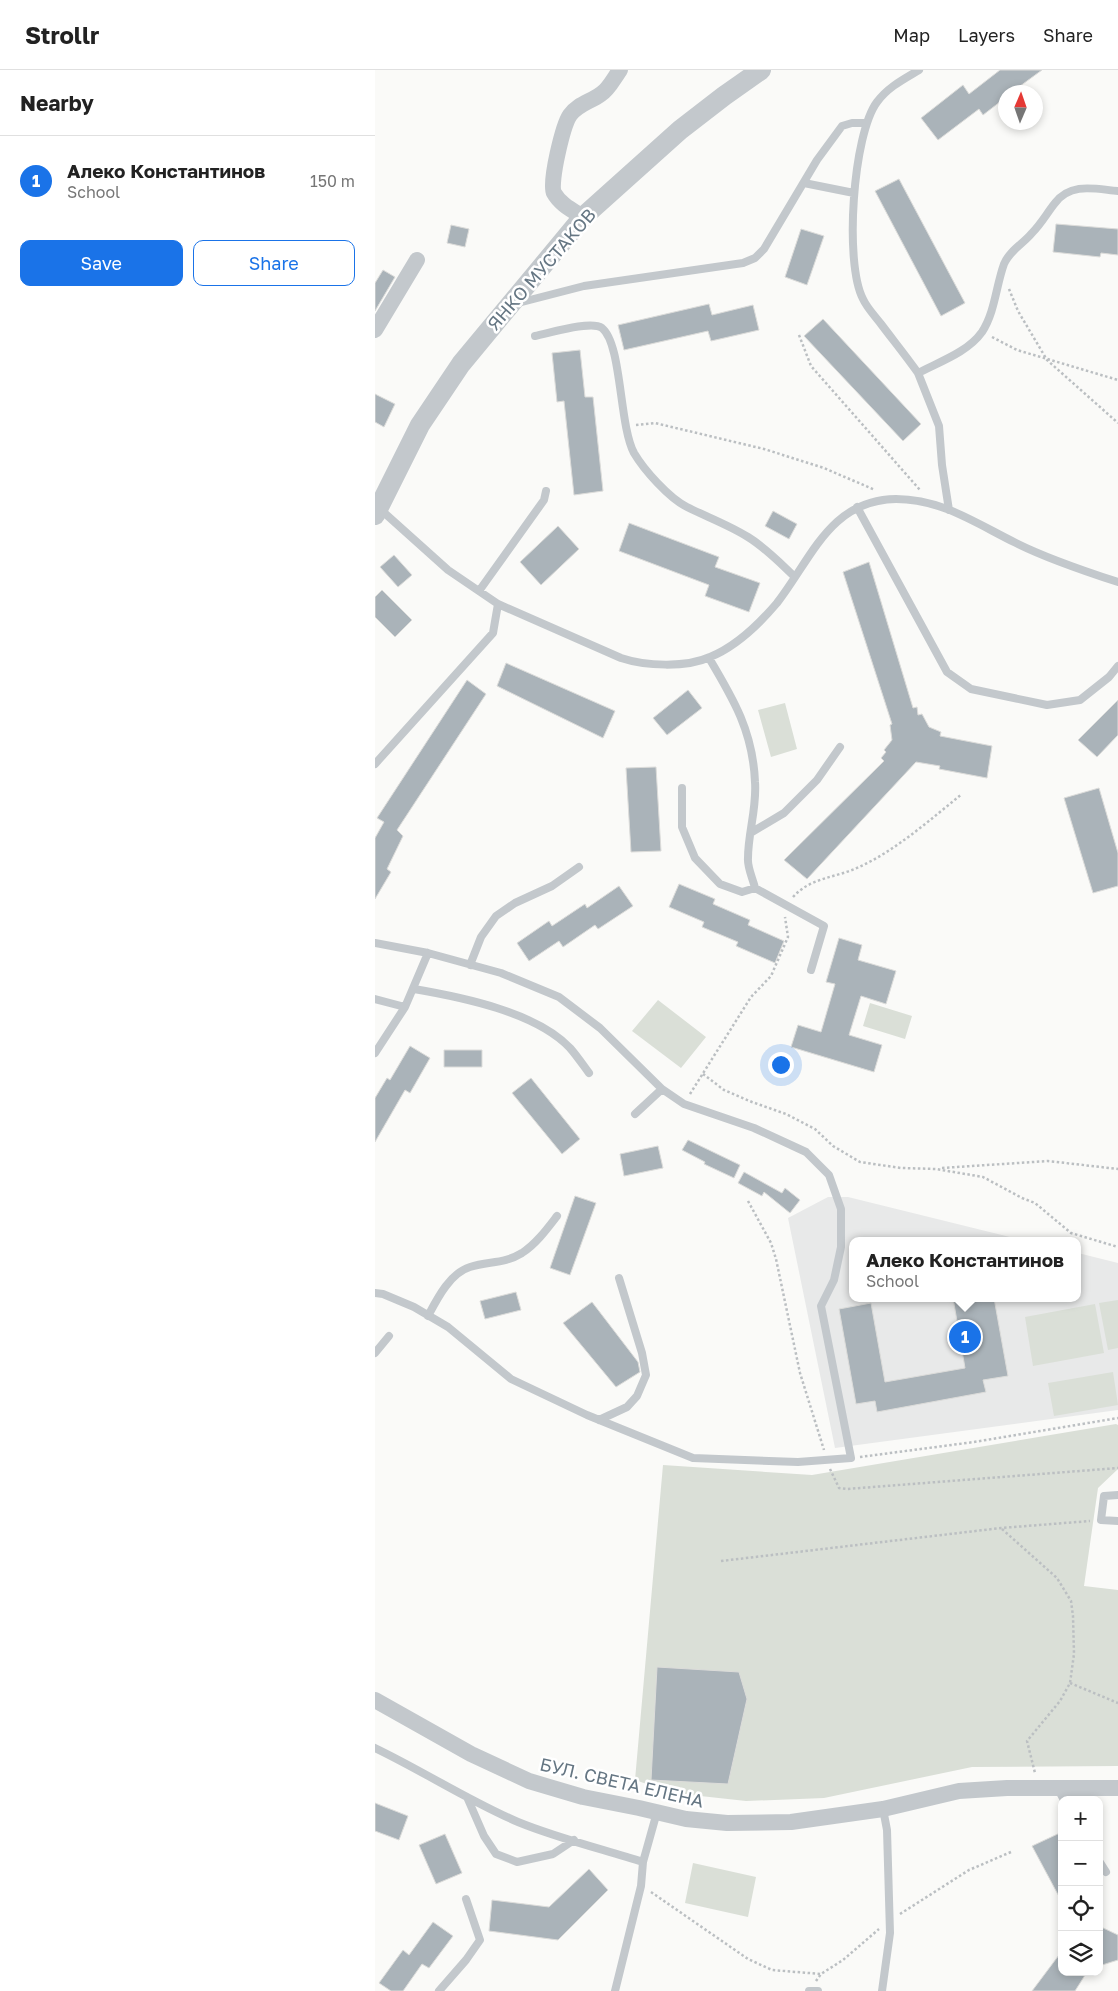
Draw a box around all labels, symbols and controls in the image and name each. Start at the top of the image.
text: Strollr [25,20,99,49]
text: Map [893,24,930,46]
text: Layers [958,24,1015,46]
text: Share [1043,24,1093,46]
north arrow [998,85,1043,130]
text: Nearby [20,90,94,116]
text: Алеко Константинов [67,159,265,182]
text: 1 [32,171,40,191]
text: 150 m [310,171,355,191]
text: School [67,182,120,202]
street label: ЯНКО МУСТАКОВ [482,204,600,334]
button: Save [20,240,183,286]
button: Share [193,240,355,286]
your location [768,1052,794,1078]
popup [849,1237,1081,1302]
text: Алеко Константинов [866,1248,1064,1271]
text: School [866,1271,919,1291]
pin: 1 [949,1318,981,1356]
street label: БУЛ. СВЕТА ЕЛЕНА [538,1752,706,1812]
map controls [1058,1796,1103,1976]
button: + [1058,1796,1103,1841]
button: − [1058,1841,1103,1886]
button: locate [1058,1886,1103,1931]
button: layers [1058,1931,1103,1976]

